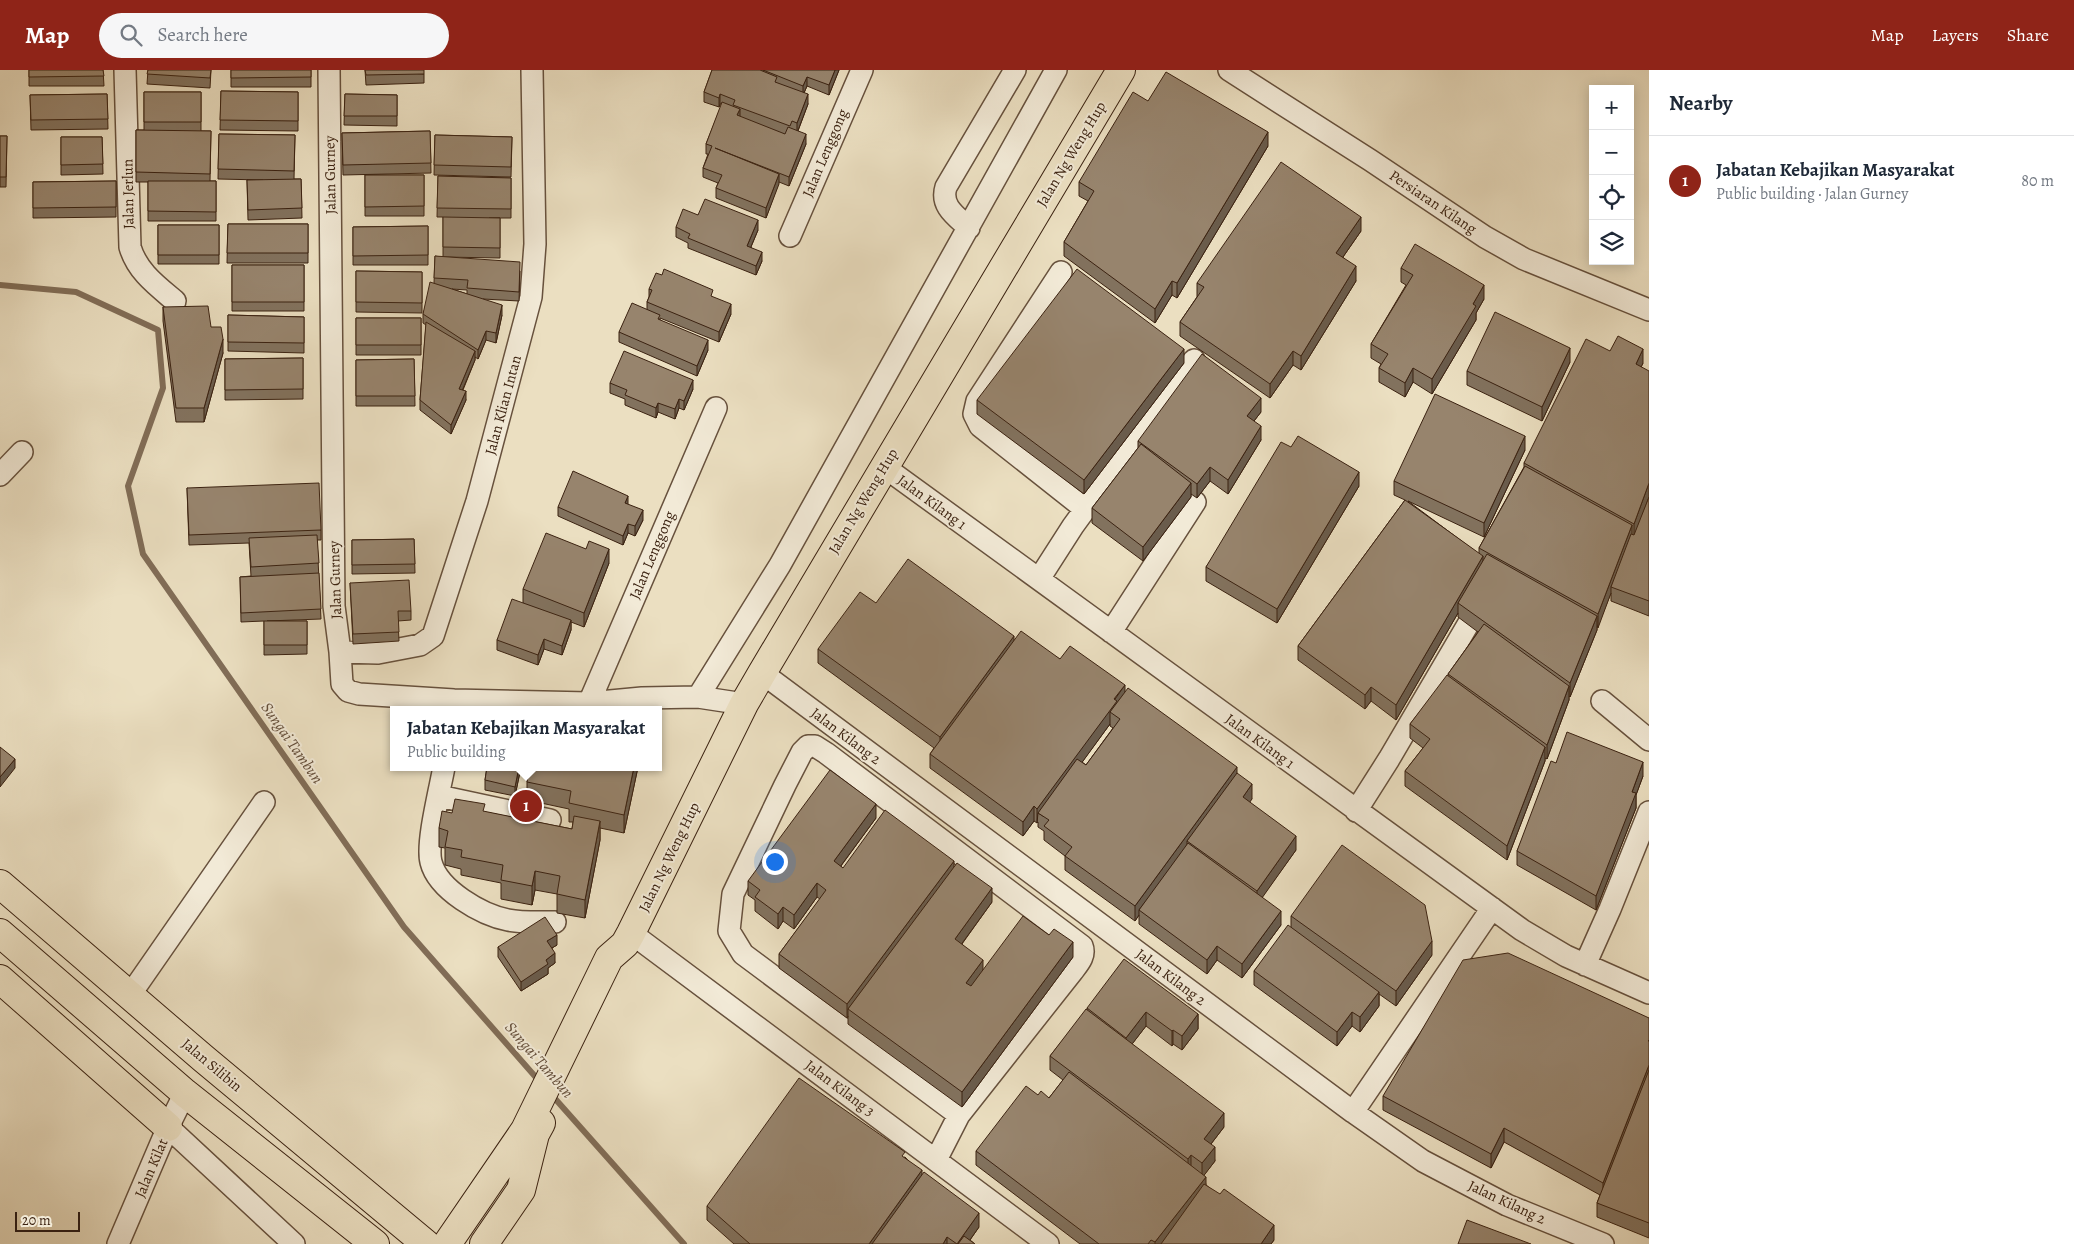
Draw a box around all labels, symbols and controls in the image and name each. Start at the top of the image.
search box [99,13,449,58]
text: Map [25,19,69,51]
icon: search [117,21,145,49]
text: Search here [157,22,248,48]
text: Map [1871,23,1904,47]
text: Layers [1932,23,1979,47]
text: Share [2007,23,2049,47]
map controls [1589,85,1634,265]
button: + [1589,85,1634,130]
text: Nearby [1669,89,1732,117]
street label: Jalan Ng Weng Hup [1032,97,1110,211]
street label: Jalan Lenggong [797,105,853,200]
button: − [1589,130,1634,175]
street label: Jalan Gurney [319,135,341,214]
text: Jabatan Kebajikan Masyarakat [1716,157,1955,183]
street label: Jalan Jerlun [117,159,139,229]
street label: Persiaran Kilang [1385,165,1481,239]
text: 1 [1682,170,1688,192]
text: 80 m [2021,170,2054,192]
button: locate [1589,175,1634,220]
text: Public building · Jalan Gurney [1716,183,1908,205]
button: layers [1589,220,1634,265]
street label: Jalan Klian Intan [480,353,526,457]
street label: Jalan Ng Weng Hup [824,444,902,558]
street label: Jalan Kilang 1 [893,470,971,534]
street label: Jalan Lenggong [624,507,680,602]
street label: Jalan Gurney [324,540,346,620]
water label: Sungai Tambun [256,698,328,788]
street label: Jalan Kilang 2 [807,703,885,769]
popup [390,706,662,771]
street label: Jalan Kilang 1 [1221,709,1299,773]
text: Jabatan Kebajikan Masyarakat [407,715,645,741]
text: Public building [407,741,506,763]
pin: 1 [510,787,542,825]
street label: Jalan Ng Weng Hup [634,799,704,915]
your location [762,849,788,875]
street label: Jalan Kilang 2 [1132,944,1210,1010]
water label: Sungai Tambun [500,1017,578,1103]
street label: Jalan Silibin [178,1034,246,1096]
street label: Jalan Kilang 3 [801,1055,879,1121]
street label: Jalan Kilat [130,1135,172,1201]
street label: Jalan Kilang 2 [1465,1175,1549,1229]
scale bar [15,1209,80,1232]
text: 20 m [22,1211,51,1230]

